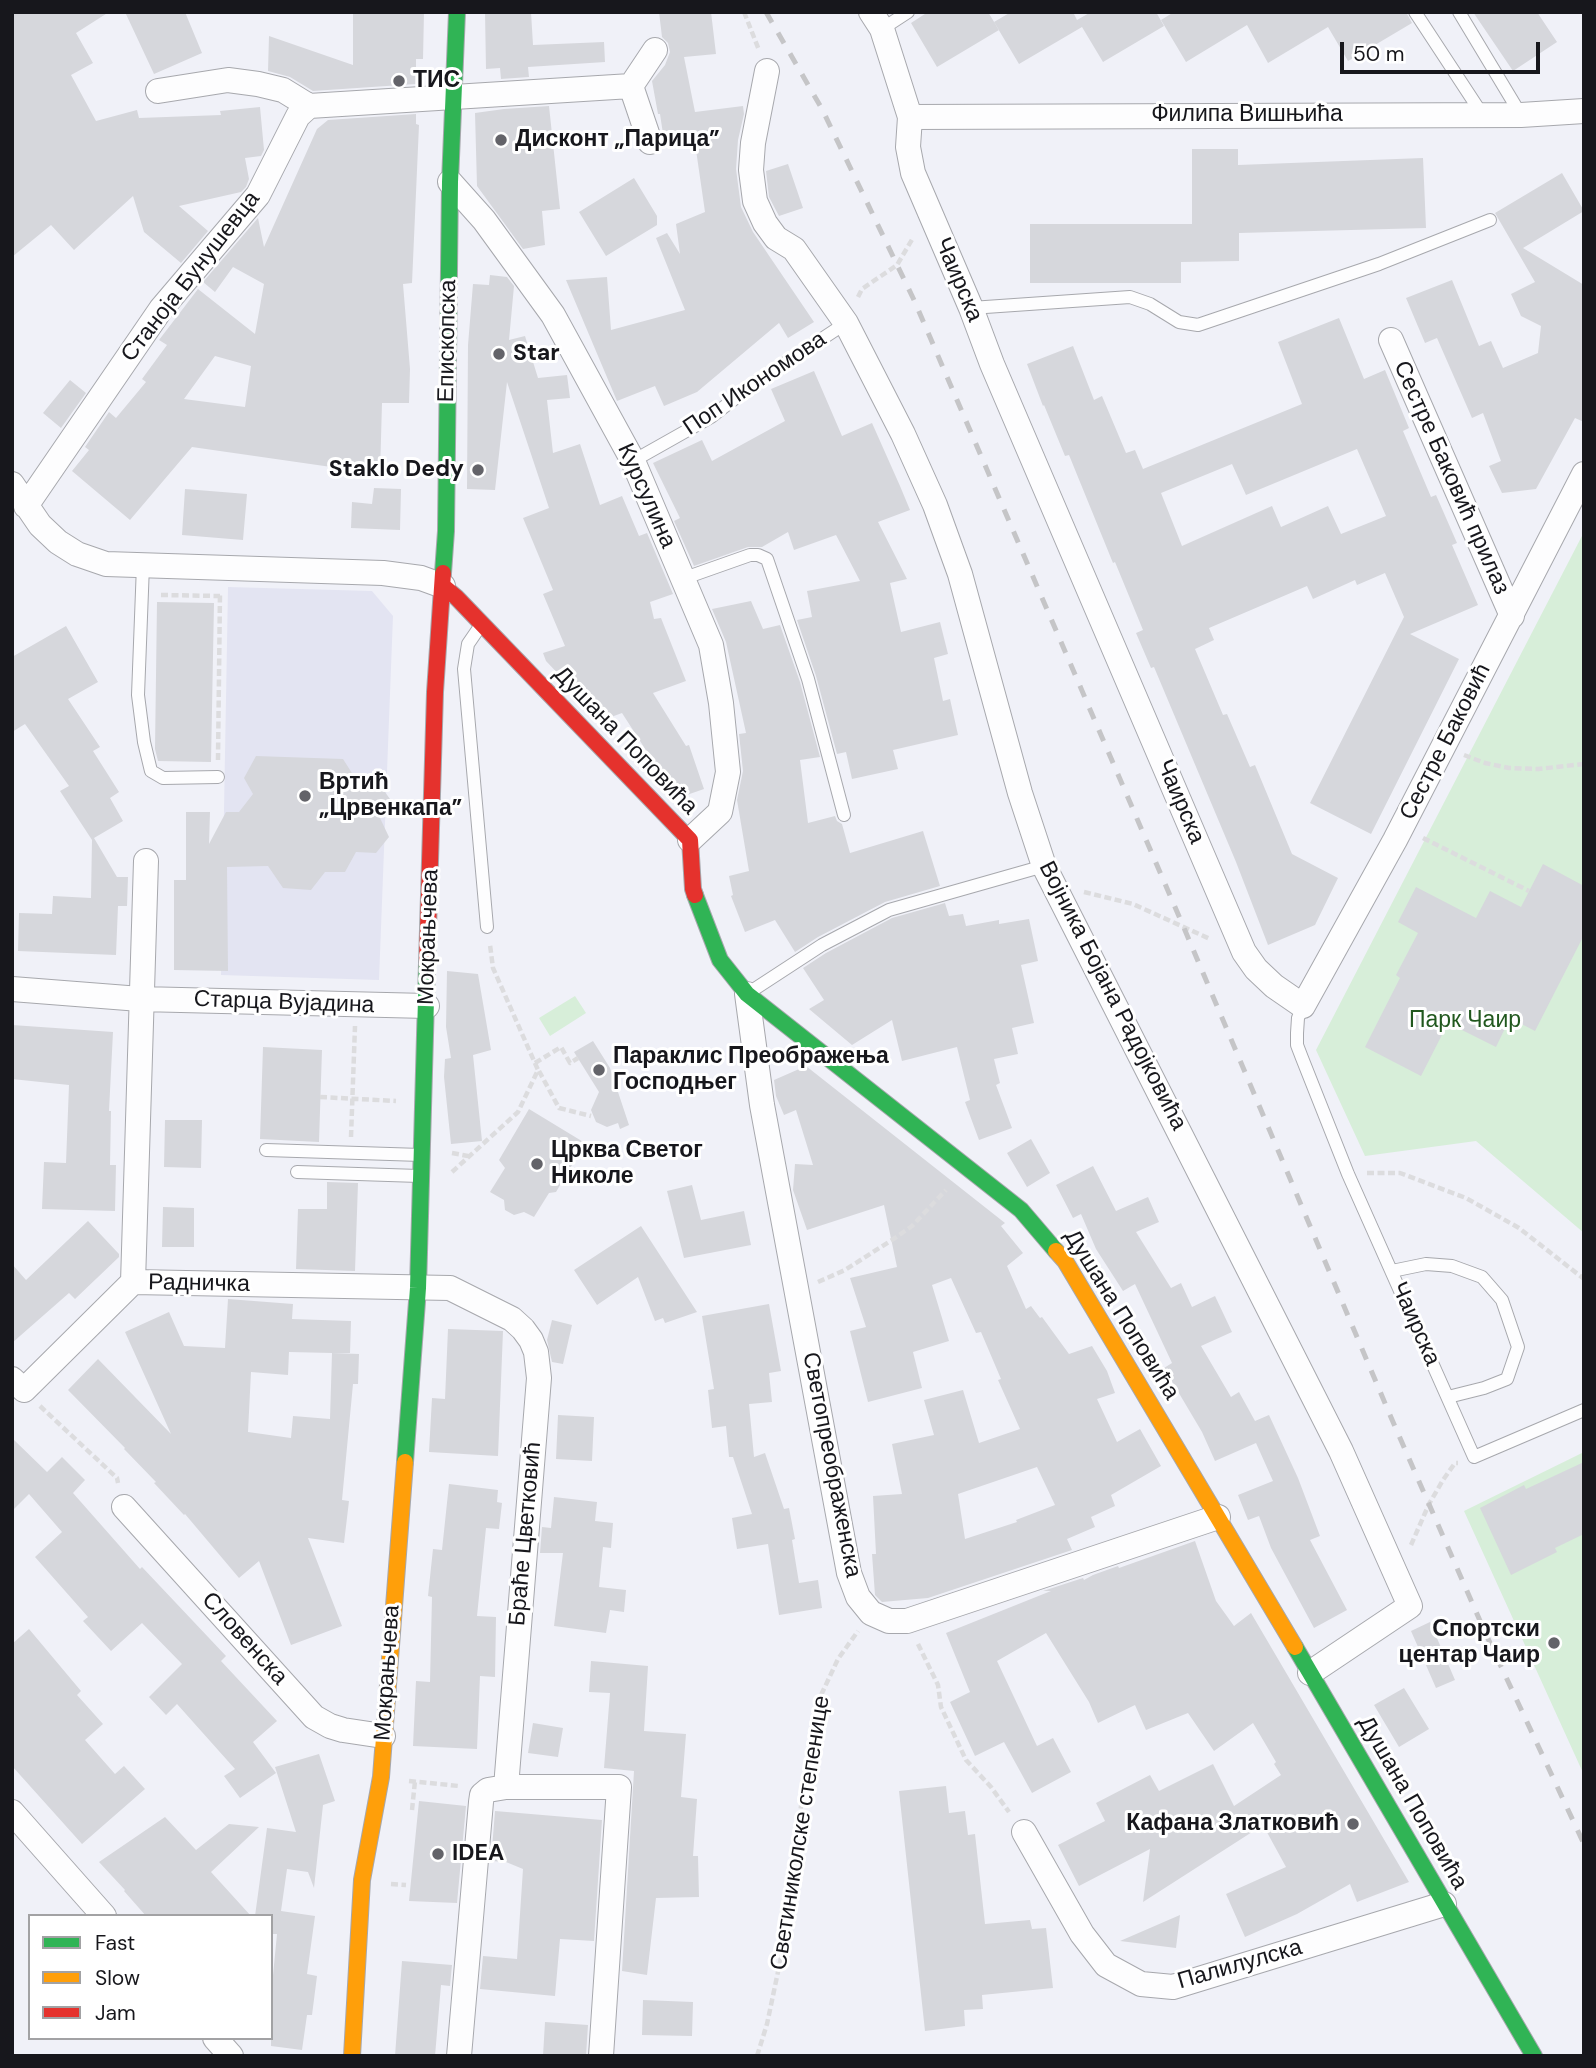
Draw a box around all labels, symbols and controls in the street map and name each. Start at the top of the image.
scale bar [1344,28,1544,72]
text: 50 m [1353,40,1404,68]
place label: ТИС [413,67,460,95]
marker: ТИС [391,73,407,89]
street label: Филипа Вишњића [1151,101,1343,129]
place label: Дисконт „Парица” [515,126,720,154]
marker: Дисконт „Парица” [493,132,509,148]
street label: Станоја Бунушевца [116,186,266,368]
street label: Чаирска [928,234,988,326]
street label: Епископска [433,279,463,403]
street label: Поп Икономова [678,326,832,442]
place label: Star [513,340,560,368]
marker: Star [491,346,507,362]
street label: Сестре Баковић прилаз [1387,357,1515,599]
street label: Курсулина [611,439,681,553]
place label: Staklo Dedy [329,456,464,484]
marker: Staklo Dedy [470,462,486,478]
street label: Сестре Баковић [1395,659,1497,825]
street label: Душана Поповића [547,661,703,821]
street label: Чаирска [1150,756,1210,848]
place label: Вртић „Црвенкапа” [319,769,462,823]
marker: Вртић „Црвенкапа” [297,788,313,804]
street label: Војника Бојана Радојковића [1032,857,1192,1135]
street label: Мокрањчева [413,869,445,1005]
street label: Старца Вујадина [193,986,375,1020]
park label: Парк Чаир [1409,1007,1521,1035]
place label: Параклис Преображења Господњег [613,1043,889,1097]
marker: Параклис Преображења Господњег [591,1062,607,1078]
place label: Црква Светог Николе [551,1137,703,1191]
marker: Црква Светог Николе [529,1156,545,1172]
street label: Душана Поповића [1057,1225,1185,1405]
street label: Радничка [148,1269,250,1299]
street label: Чаирска [1384,1278,1446,1370]
street label: Светопреображенска [796,1350,866,1580]
street label: Браће Цветковић [504,1441,548,1627]
street label: Словенска [195,1587,293,1691]
street label: Мокрањчева [369,1604,407,1742]
place label: Спортски центар Чаир [1399,1616,1540,1670]
marker: Спортски центар Чаир [1546,1635,1562,1651]
street label: Светиниколске степенице [766,1694,836,1972]
street label: Душана Поповића [1351,1711,1473,1895]
place label: Кафана Златковић [1126,1810,1339,1838]
marker: Кафана Златковић [1345,1816,1361,1832]
place label: IDEA [452,1840,504,1868]
marker: IDEA [430,1846,446,1862]
legend [28,1914,273,2040]
text: Fast [95,1929,135,1957]
street label: Палилулска [1175,1934,1305,1996]
text: Slow [95,1964,140,1992]
text: Jam [95,1999,136,2027]

